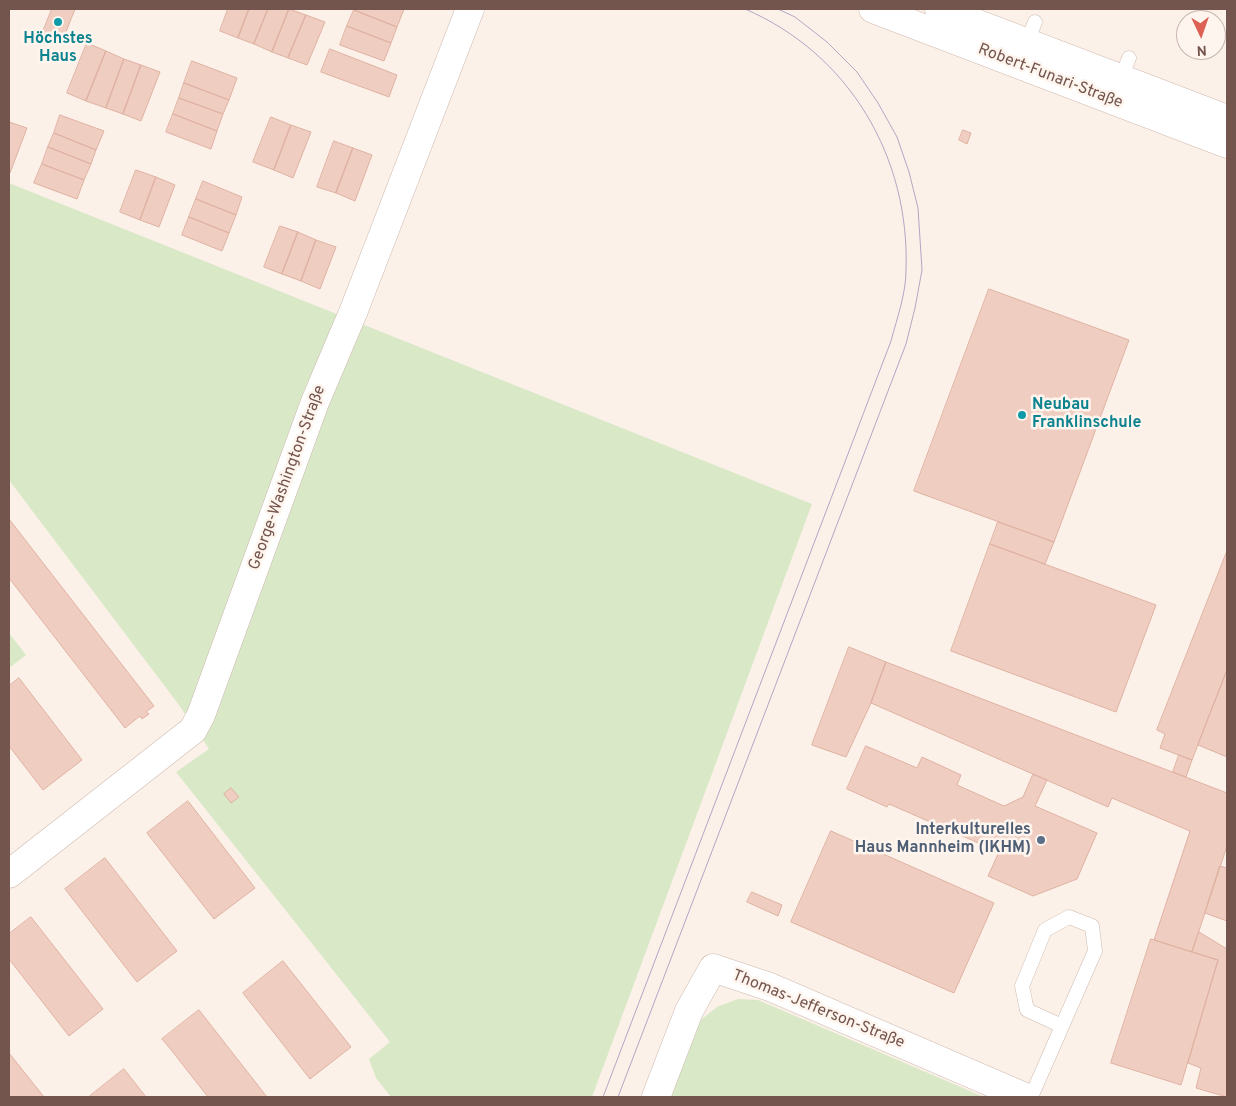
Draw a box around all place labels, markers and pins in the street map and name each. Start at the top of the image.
marker: Höchstes Haus [52,16,64,28]
place label: Höchstes Haus [23,30,93,68]
place label: Neubau Franklinschule [1032,396,1141,434]
marker: Neubau Franklinschule [1016,409,1028,421]
place label: Interkulturelles Haus Mannheim (IKHM) [855,821,1031,859]
marker: Interkulturelles Haus Mannheim (IKHM) [1035,834,1047,846]

